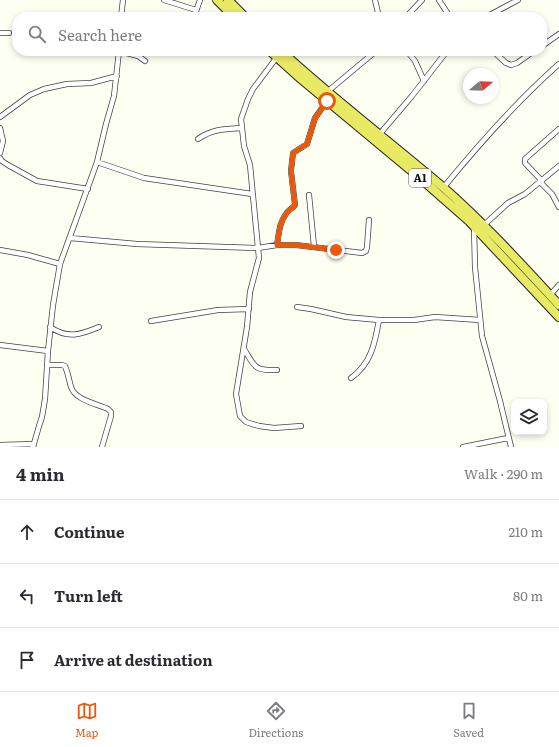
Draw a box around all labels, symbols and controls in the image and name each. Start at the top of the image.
search box [12,12,547,56]
icon: search [26,23,48,45]
text: Search here [58,23,142,46]
north arrow [463,68,499,104]
route start [318,92,336,110]
road number: A1 [409,169,431,187]
route end [327,241,345,259]
map controls [511,399,547,435]
button: layers [511,399,547,435]
text: 4 min [16,461,65,486]
text: Walk · 290 m [464,464,543,483]
text: Continue [54,520,124,543]
icon: ahead [16,521,38,543]
text: 210 m [508,522,543,541]
text: Turn left [54,584,123,607]
icon: left [16,585,38,607]
text: 80 m [513,586,543,605]
text: Arrive at destination [54,648,213,671]
icon: arrive [16,649,38,671]
tab: Map [75,700,98,740]
tab: Directions [248,700,303,740]
tab: Saved [453,700,484,740]

